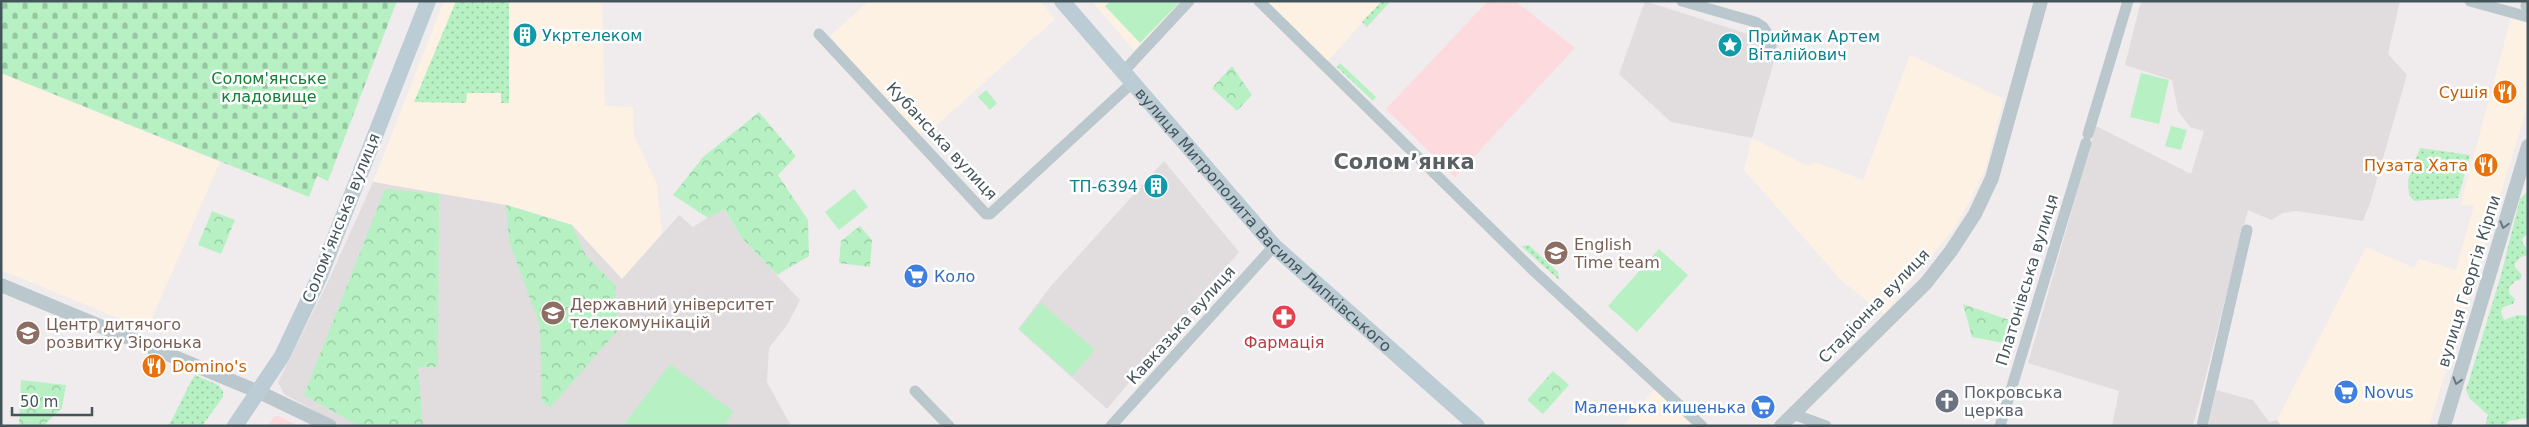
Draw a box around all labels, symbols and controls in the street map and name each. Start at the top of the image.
building icon: Укртелеком [512,22,538,48]
place label: Укртелеком [542,26,642,45]
place label: Приймак Артем Віталійович [1748,27,1880,64]
place icon: Приймак Артем Віталійович [1717,32,1743,58]
park label: Солом'янське кладовище [211,69,327,106]
street label: Кубанська вулиця [883,78,1001,204]
restaurant icon: Сушія [2492,79,2518,105]
place label: Сушія [2439,83,2488,102]
street label: вулиця Митрополита Василя Липківського [1132,84,1396,356]
street label: Соломʼянська вулиця [298,131,384,305]
district label: Соломʼянка [1333,150,1475,174]
restaurant icon: Пузата Хата [2473,152,2499,178]
place label: Пузата Хата [2364,156,2468,175]
building icon: ТП-6394 [1143,173,1169,199]
place label: ТП-6394 [1069,177,1138,196]
street label: Платонівська вулиця [1992,192,2062,368]
street label: вулиця Георгія Кірпи [2434,193,2504,369]
one-way arrow [2500,220,2510,229]
place label: English Time team [1573,235,1660,272]
school or university icon: English Time team [1543,240,1569,266]
street label: Стадіонна вулиця [1815,245,1933,367]
street label: Кавказька вулиця [1123,262,1239,388]
supermarket icon: Коло [903,263,929,289]
place label: Коло [934,267,975,286]
place label: Державний університет телекомунікацій [570,295,774,332]
school or university icon: Державний університет телекомунікацій [540,300,566,326]
pharmacy icon: Фармація [1271,304,1297,330]
place label: Центр дитячого розвитку Зіронька [46,315,202,352]
school or university icon: Центр дитячого розвитку Зіронька [15,320,41,346]
place label: Фармація [1244,333,1324,352]
restaurant icon: Domino's [141,353,167,379]
place label: Domino's [172,357,247,376]
one-way arrow [2453,376,2463,384]
supermarket icon: Novus [2333,379,2359,405]
place label: Покровська церква [1964,383,2063,420]
place label: Novus [2364,383,2414,402]
scale bar [12,384,92,416]
church icon: Покровська церква [1934,388,1960,414]
text: 50 m [20,393,58,411]
supermarket icon: Маленька кишенька [1750,394,1776,420]
place label: Маленька кишенька [1574,398,1746,417]

